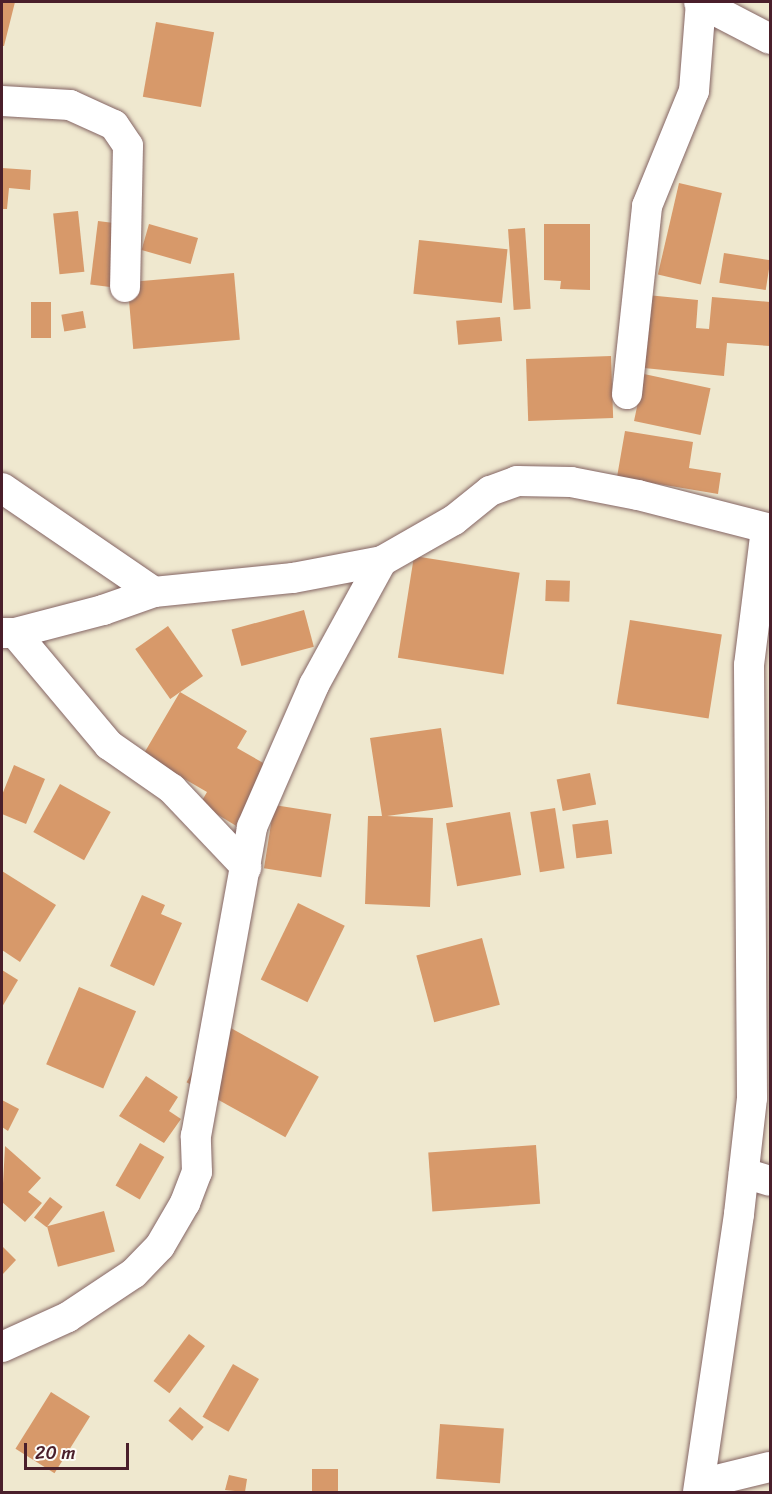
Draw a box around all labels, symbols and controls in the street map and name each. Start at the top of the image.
scale bar [27,1431,132,1469]
text: 20 m [35,1437,75,1469]

